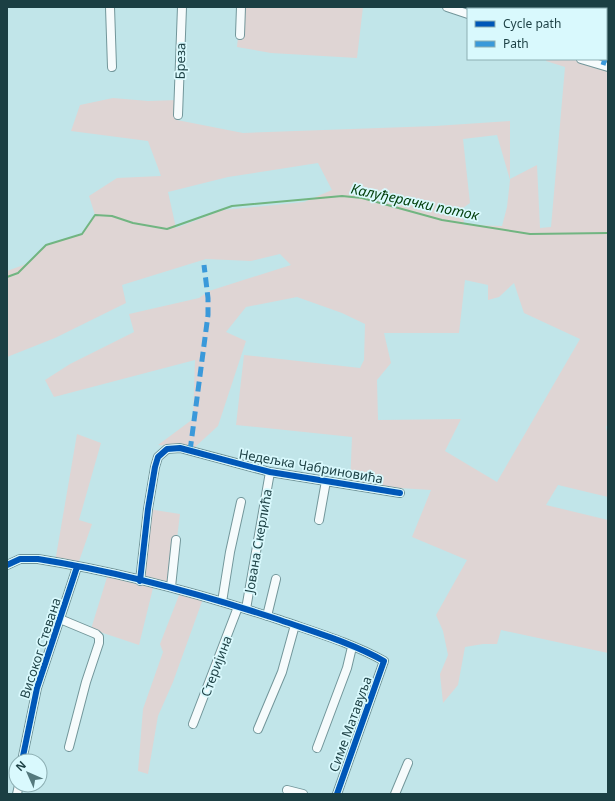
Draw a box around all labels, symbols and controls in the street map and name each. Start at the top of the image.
legend [467,8,607,60]
text: Cycle path [503,15,561,32]
text: Path [503,35,529,52]
street label: Бреза [171,43,189,79]
water label: Калуђерачки поток [349,179,482,225]
street label: Недељка Чабриновића [237,444,385,488]
street label: Јована Скерлића [240,488,276,596]
street label: Високог Стевана [15,595,65,701]
street label: Стеријина [196,633,236,699]
street label: Симе Матавуља [324,674,376,774]
north arrow [8,753,48,793]
text: N [12,757,29,774]

